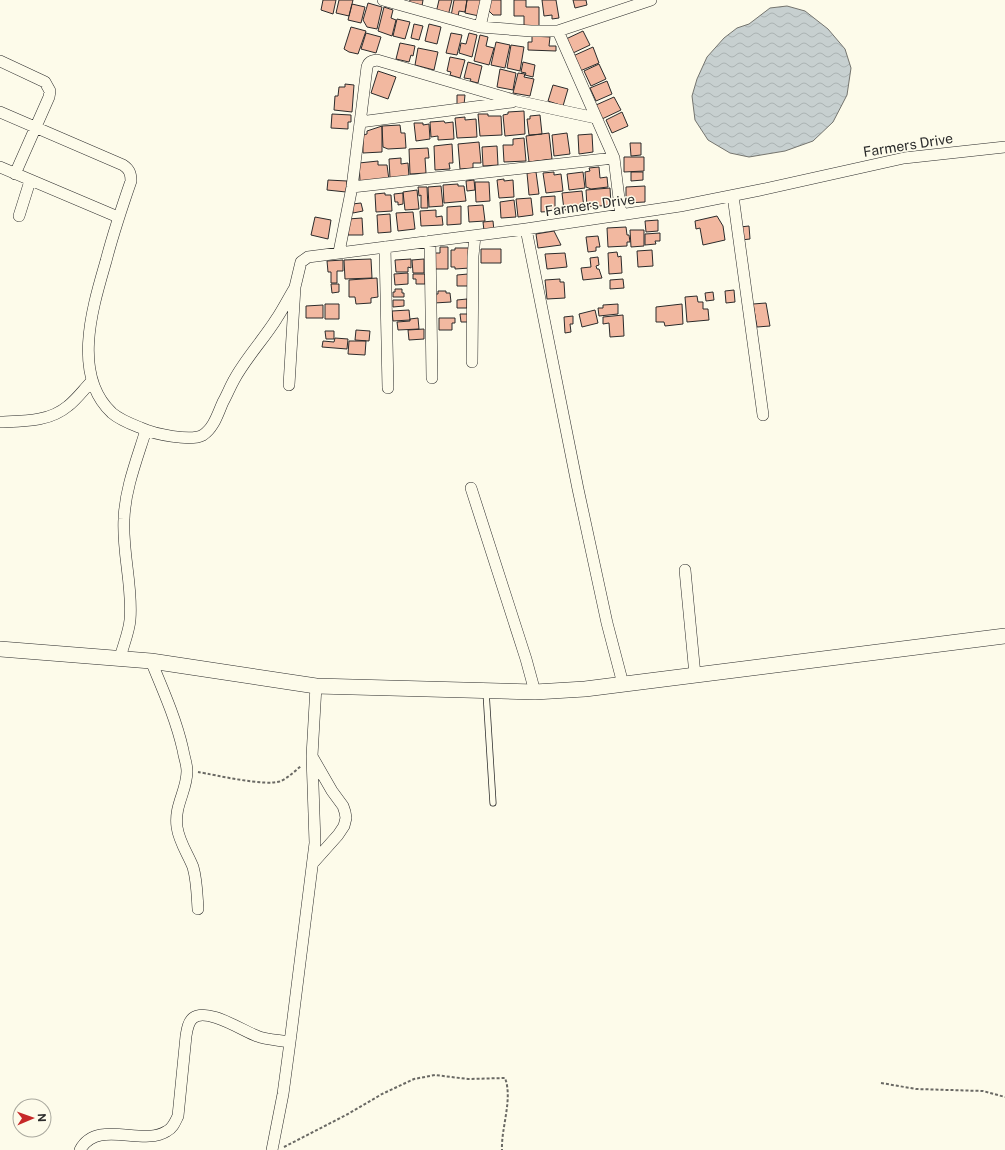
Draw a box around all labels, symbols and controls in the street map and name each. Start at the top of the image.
street label: Farmers Drive [862,130,954,160]
street label: Farmers Drive [544,191,636,219]
north arrow [12,1098,52,1138]
text: N [36,1113,48,1122]

